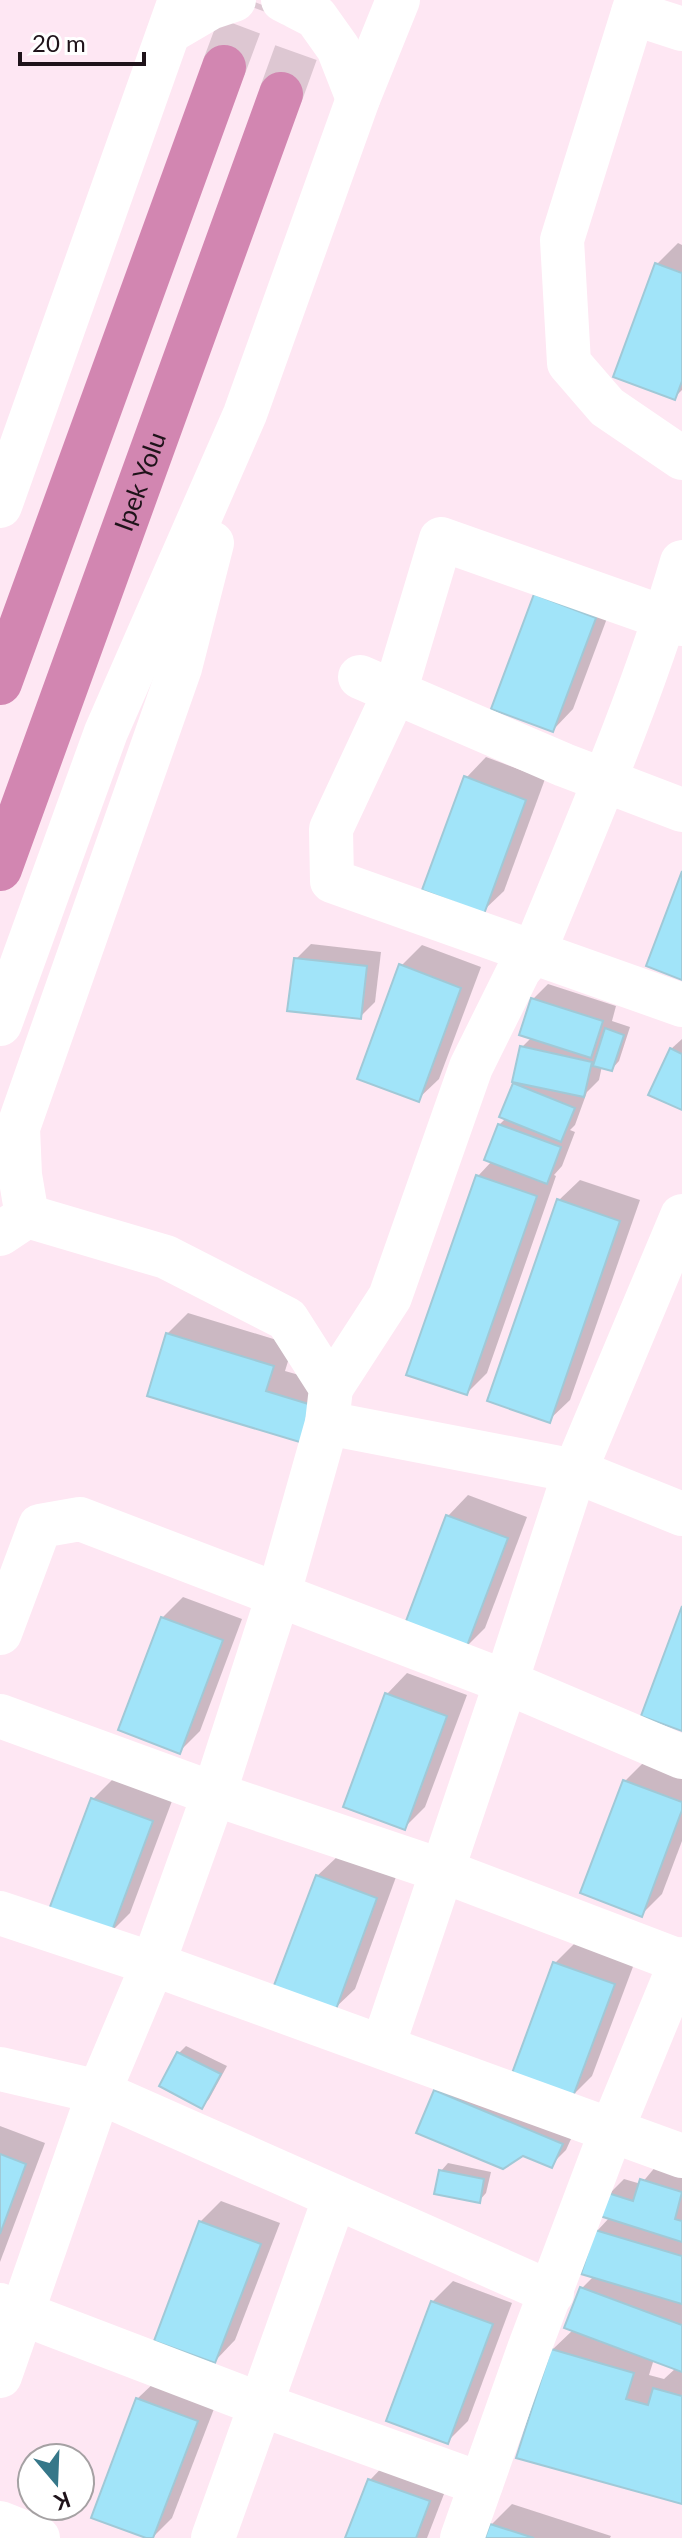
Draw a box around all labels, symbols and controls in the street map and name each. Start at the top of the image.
scale bar [20,16,144,66]
text: 20 m [32,28,86,57]
street label: Ipek Yolu [107,427,172,535]
north arrow [16,2442,96,2522]
text: K [50,2486,74,2517]

